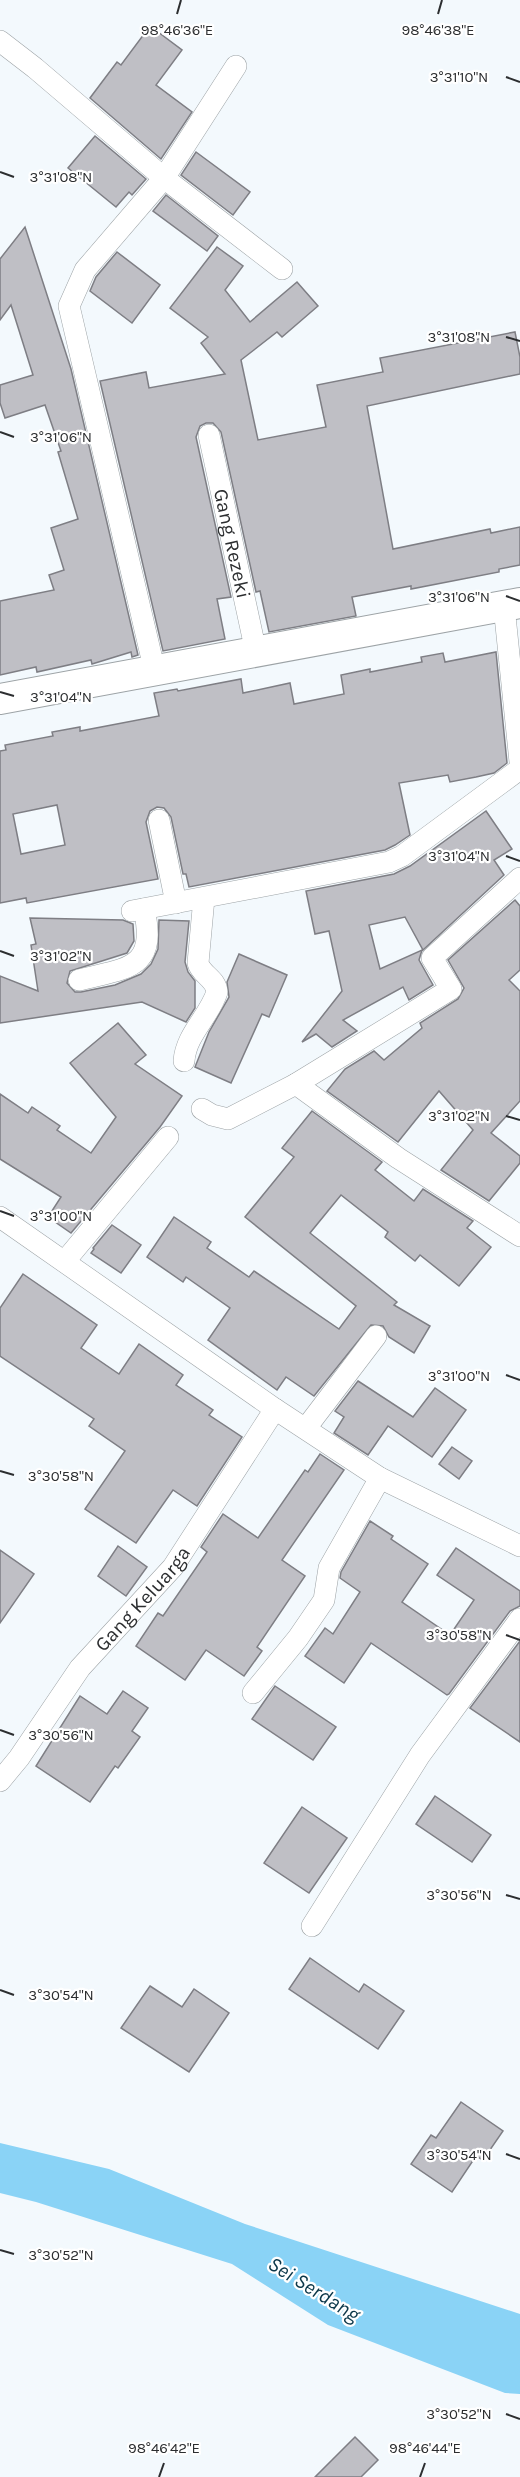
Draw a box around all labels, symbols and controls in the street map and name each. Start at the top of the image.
text: 98°46'36"E [141,21,213,39]
text: 98°46'38"E [401,21,475,39]
text: 3°31'10"N [430,68,488,86]
text: 3°31'08"N [30,168,92,186]
text: 3°31'08"N [428,328,490,346]
text: 3°31'06"N [30,428,92,446]
street label: Gang Rezeki [209,487,255,601]
text: 3°31'06"N [428,588,490,606]
text: 3°31'04"N [30,688,92,706]
text: 3°31'04"N [428,847,490,865]
text: 3°31'02"N [30,947,92,965]
text: 3°31'02"N [428,1107,490,1125]
text: 3°31'00"N [30,1207,92,1225]
text: 3°31'00"N [428,1367,490,1385]
text: 3°30'58"N [28,1467,94,1485]
street label: Gang Keluarga [90,1542,195,1656]
text: 3°30'58"N [426,1626,492,1644]
text: 3°30'56"N [28,1726,94,1744]
text: 3°30'56"N [426,1886,492,1904]
text: 3°30'54"N [28,1986,94,2004]
text: 3°30'54"N [426,2146,492,2164]
text: 3°30'52"N [28,2246,94,2264]
water label: Sei Serdang [264,2251,365,2327]
text: 3°30'52"N [426,2405,492,2423]
text: 98°46'42"E [128,2439,200,2457]
text: 98°46'44"E [389,2439,461,2457]

